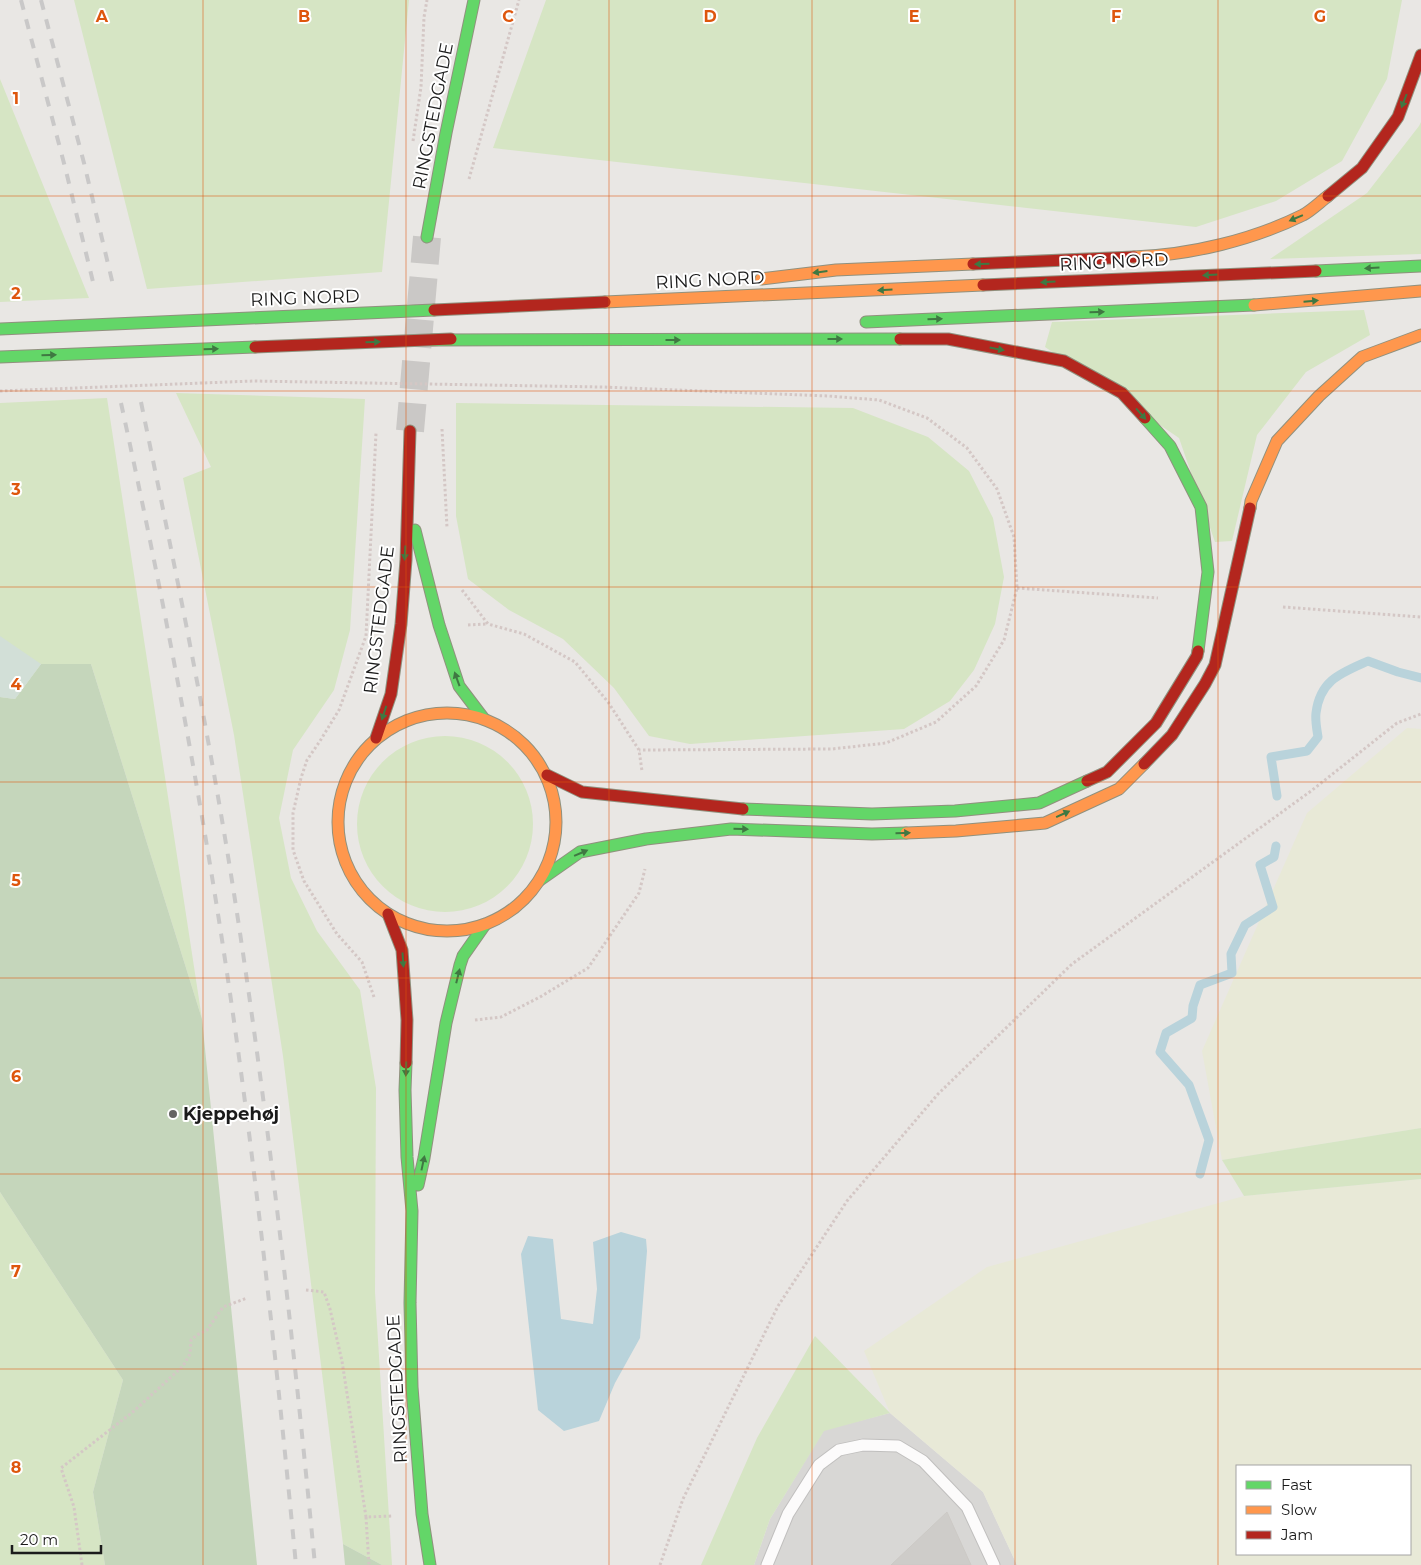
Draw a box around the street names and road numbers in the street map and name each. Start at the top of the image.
street label: RINGSTEDGADE [408,41,458,191]
street label: RING NORD [1059,248,1169,276]
street label: RING NORD [655,266,765,294]
street label: RING NORD [250,285,360,311]
street label: RINGSTEDGADE [359,545,399,695]
street label: RINGSTEDGADE [382,1314,412,1464]

